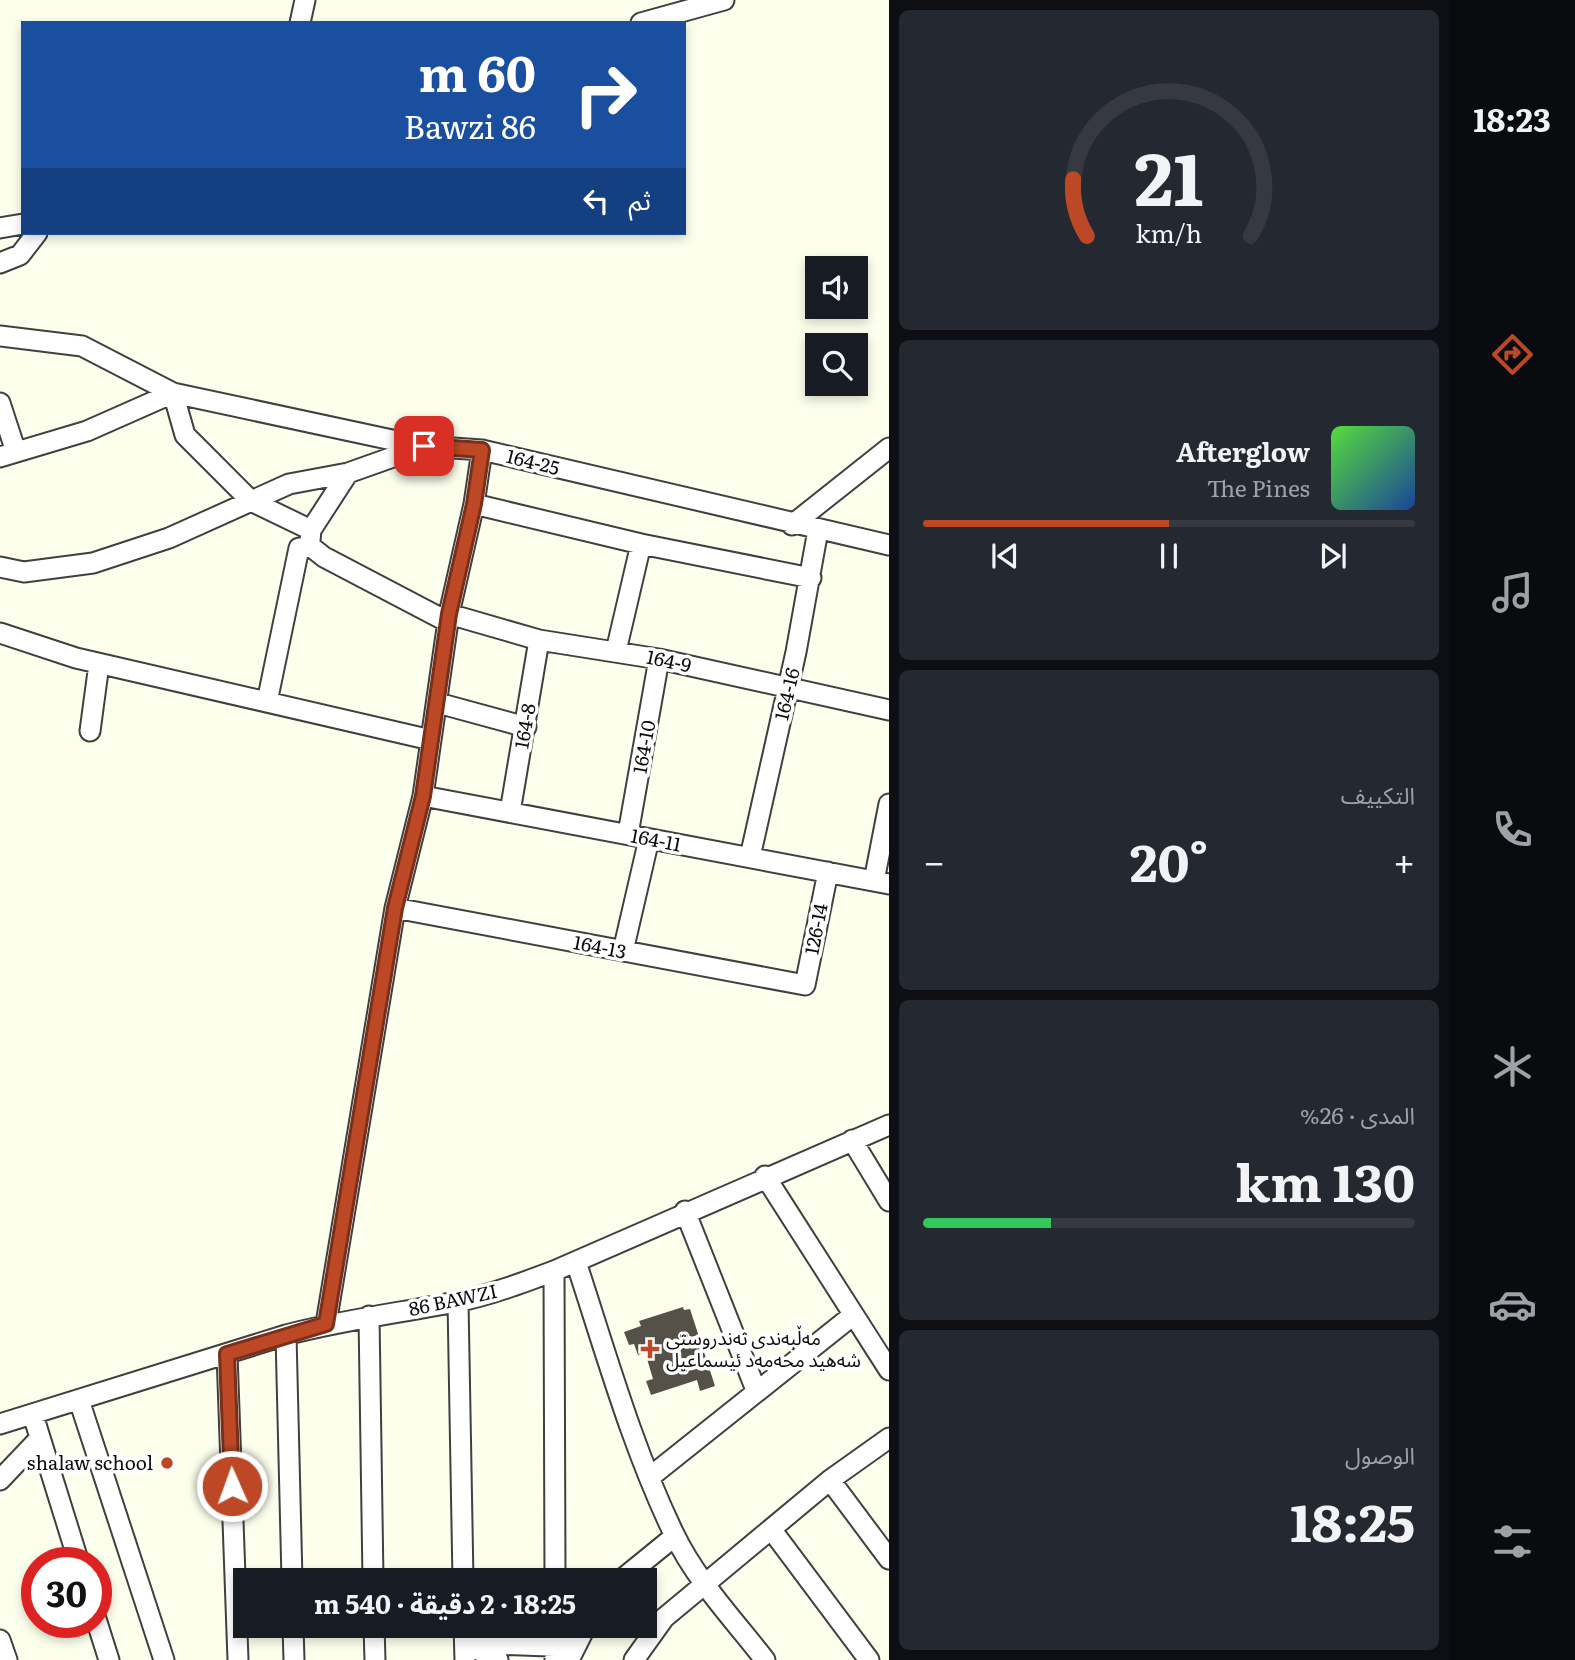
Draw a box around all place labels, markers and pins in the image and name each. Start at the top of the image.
pin [394,416,454,476]
place label: مەڵبەندی تەندروستی شەهید محەمەد ئیسماعیل [666,1323,861,1373]
marker: مەڵبەندی تەندروستی شەهید محەمەد ئیسماعیل [640,1339,660,1359]
place label: shalaw school [27,1448,153,1476]
marker: shalaw school [159,1455,175,1471]

